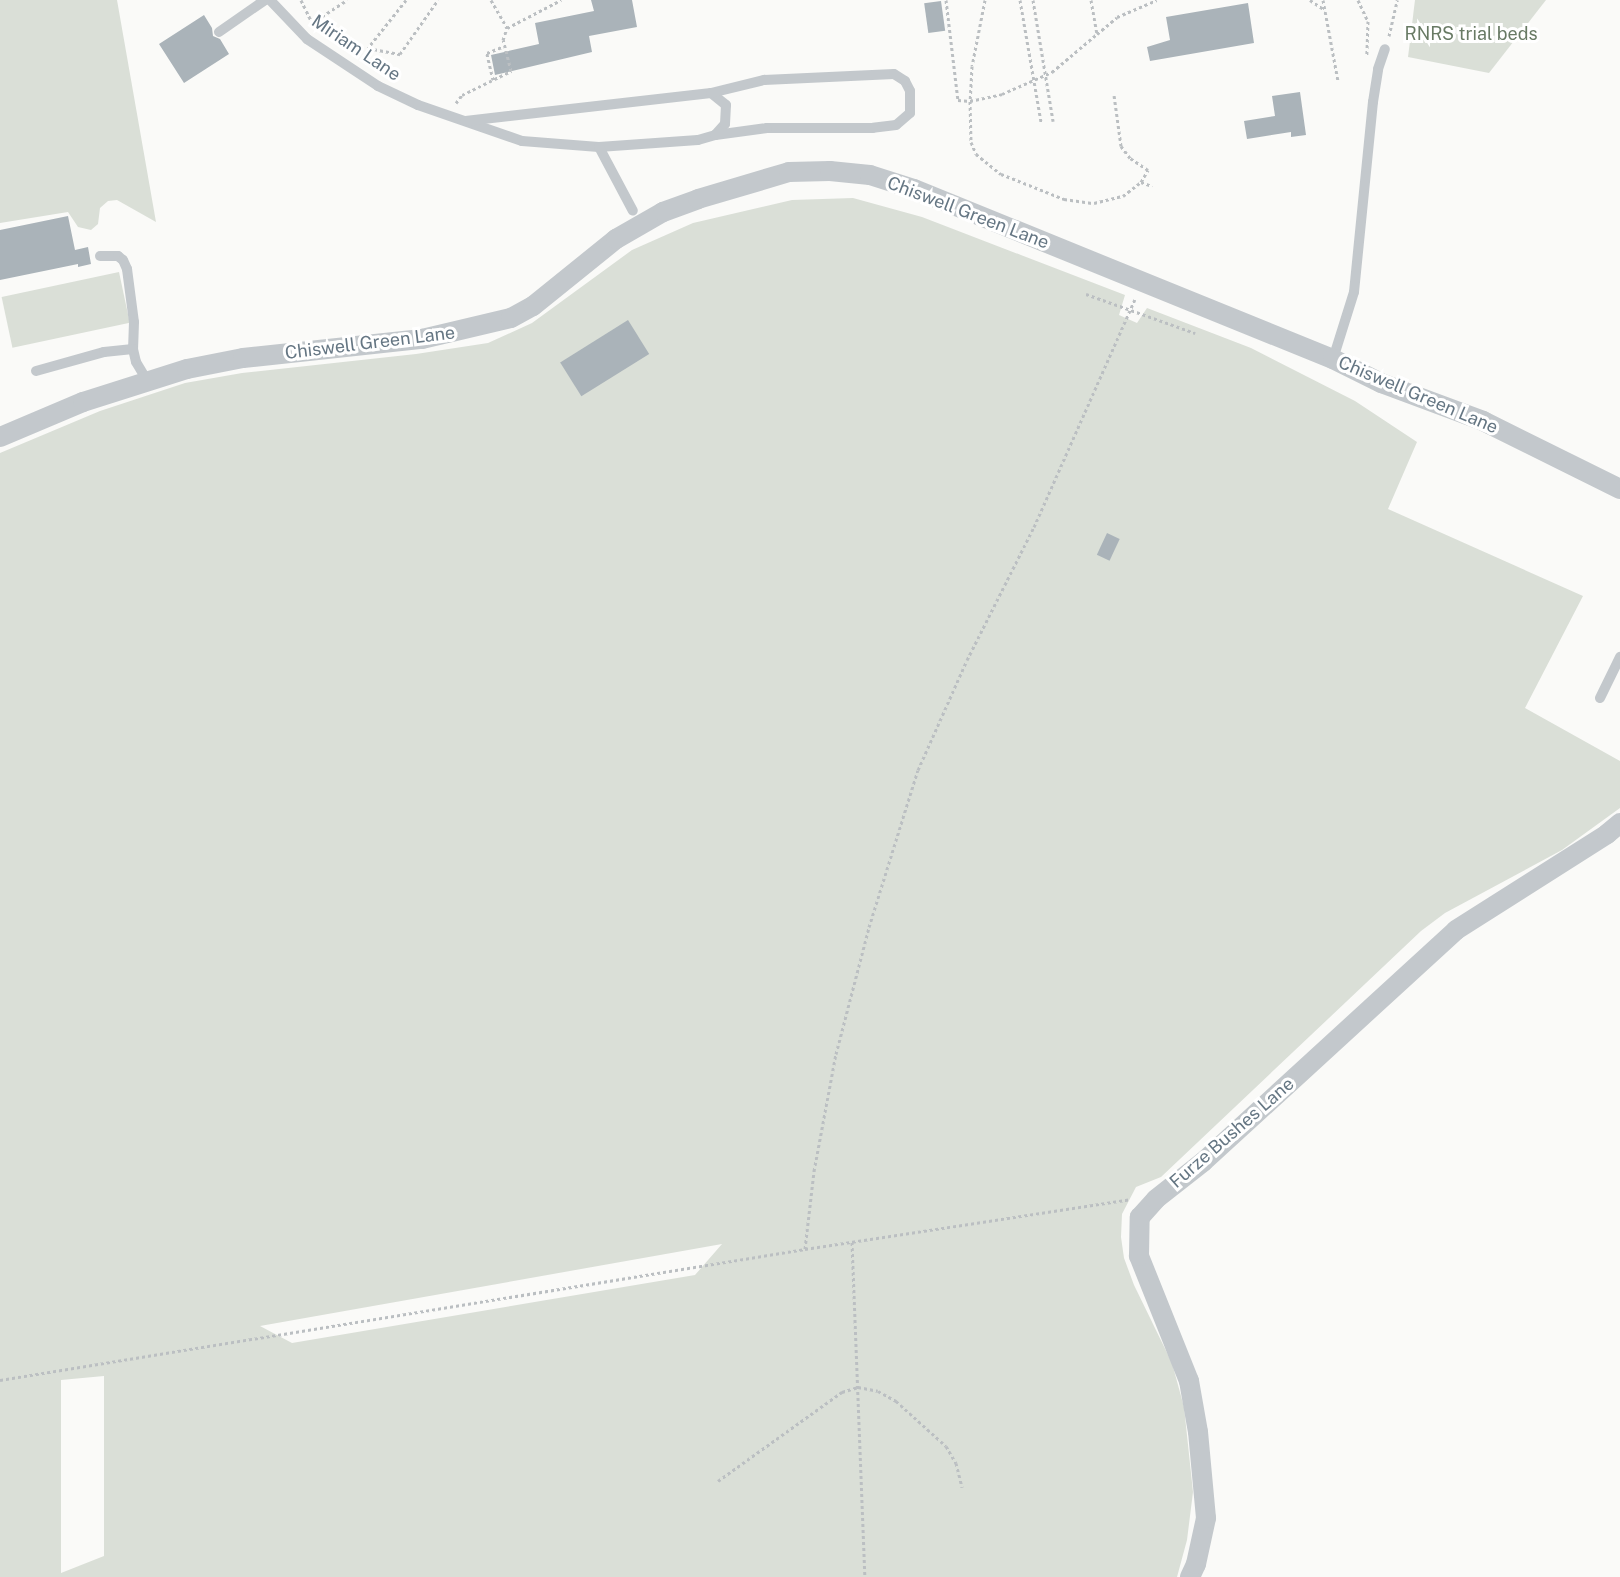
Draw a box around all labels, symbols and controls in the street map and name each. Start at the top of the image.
street label: Miriam Lane [307,10,405,86]
park label: RNRS trial beds [1404,23,1538,45]
street label: Chiswell Green Lane [884,172,1052,254]
street label: Chiswell Green Lane [284,322,456,364]
street label: Chiswell Green Lane [1335,352,1501,438]
street label: Furze Bushes Lane [1165,1073,1299,1193]

